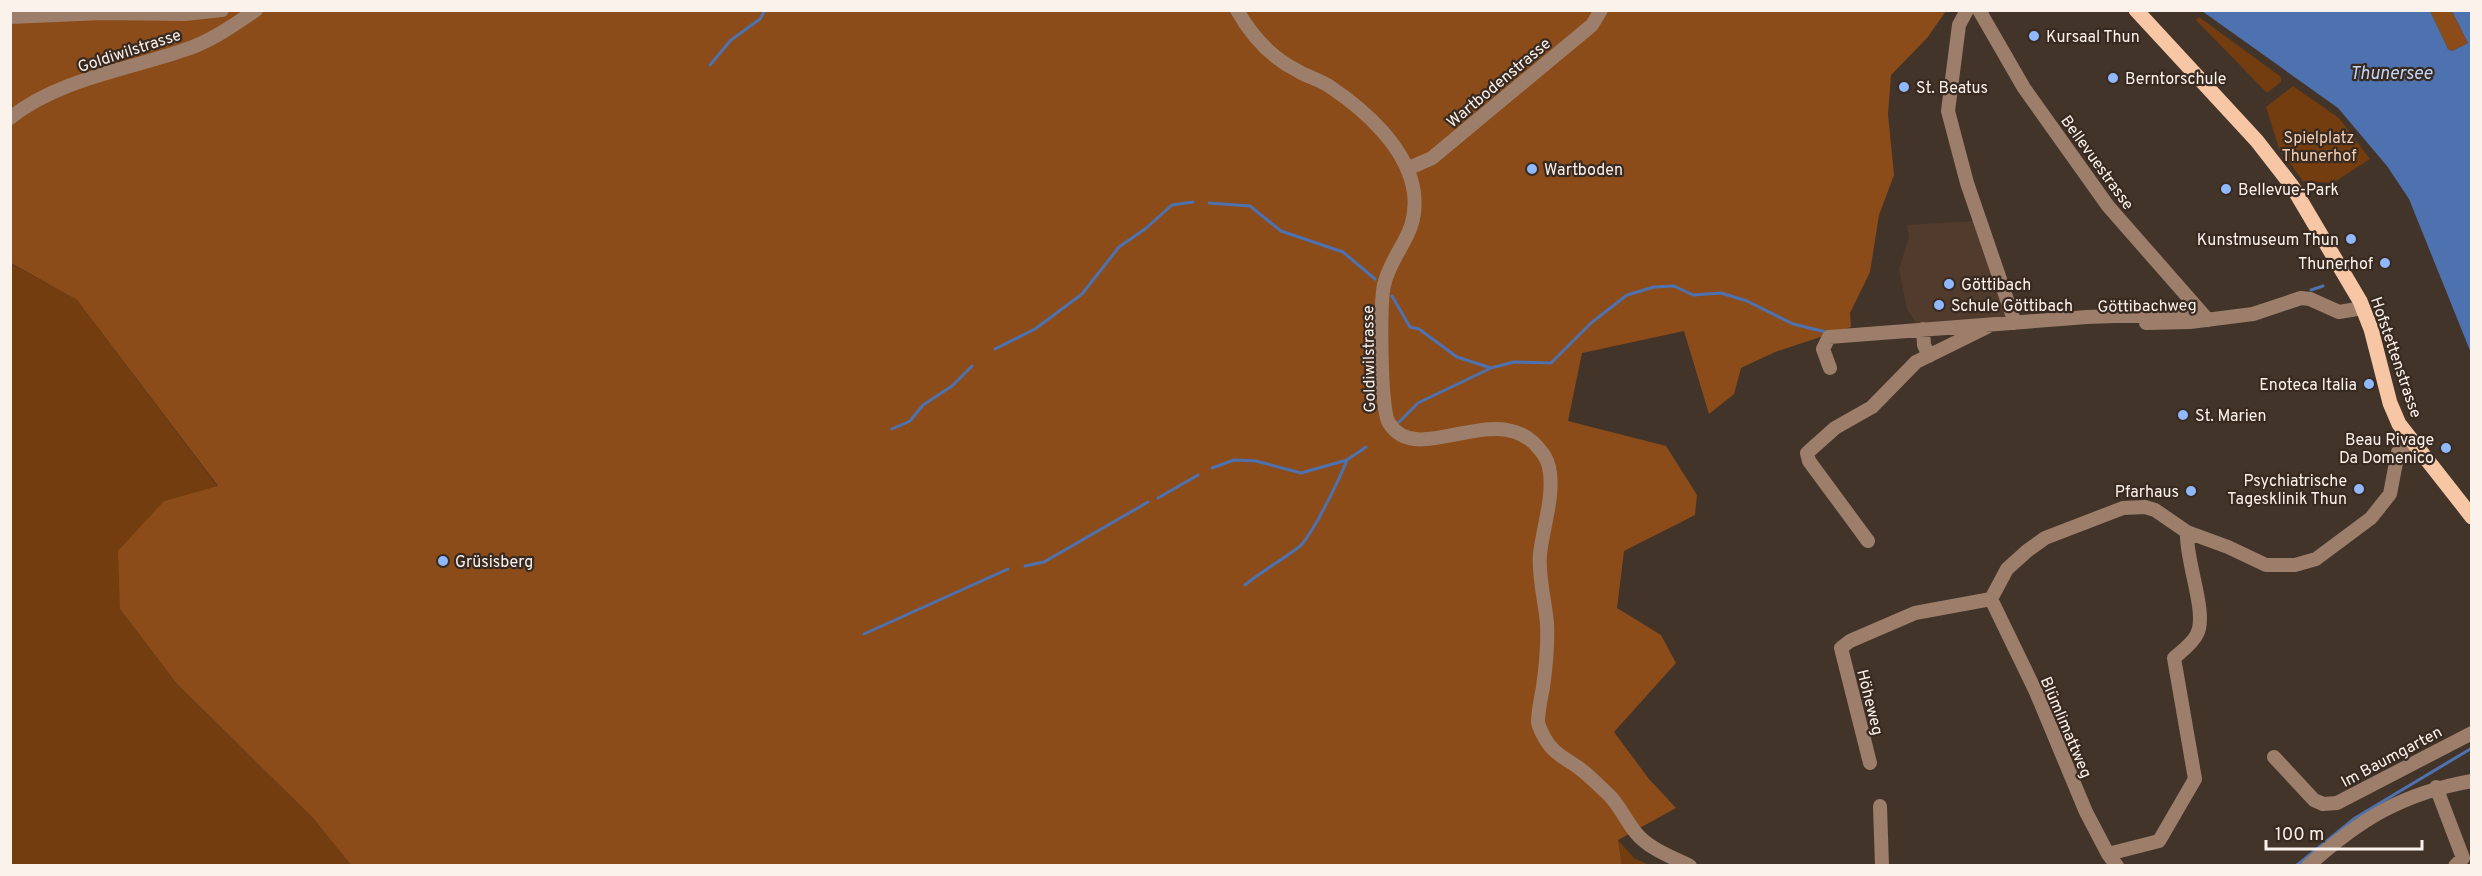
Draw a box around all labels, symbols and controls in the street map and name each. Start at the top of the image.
street label: Goldiwilstrasse [75,26,184,78]
place label: Kursaal Thun [2046,28,2140,48]
marker: Kursaal Thun [2027,29,2041,43]
street label: Wartbodenstrasse [1443,34,1555,133]
water label: Thunersee [2350,63,2433,86]
place label: Berntorschule [2125,70,2226,90]
marker: Berntorschule [2106,71,2120,85]
place label: St. Beatus [1916,79,1988,99]
marker: St. Beatus [1897,80,1911,94]
street label: Bellevuestrasse [2055,112,2137,214]
park label: Spielplatz Thunerhof [2282,129,2357,167]
place label: Wartboden [1544,161,1623,181]
marker: Wartboden [1525,162,1539,176]
place label: Bellevue-Park [2238,181,2339,201]
marker: Bellevue-Park [2219,182,2233,196]
place label: Kunstmuseum Thun [2197,231,2339,251]
marker: Kunstmuseum Thun [2344,232,2358,246]
place label: Thunerhof [2298,255,2374,275]
marker: Thunerhof [2378,256,2392,270]
place label: Göttibach [1961,276,2031,296]
marker: Göttibach [1942,277,1956,291]
street label: Hofstettenstrasse [2365,295,2425,421]
street label: Göttibachweg [2097,296,2197,318]
place label: Schule Göttibach [1951,297,2073,317]
marker: Schule Göttibach [1932,298,1946,312]
street label: Goldiwilstrasse [1359,305,1381,413]
place label: Enoteca Italia [2259,376,2357,396]
marker: Enoteca Italia [2362,377,2376,391]
place label: St. Marien [2195,407,2267,427]
marker: St. Marien [2176,408,2190,422]
place label: Beau Rivage Da Domenico [2339,431,2434,469]
marker: Beau Rivage Da Domenico [2439,441,2453,455]
place label: Psychiatrische Tagesklinik Thun [2227,472,2347,510]
marker: Psychiatrische Tagesklinik Thun [2352,482,2366,496]
place label: Pfarhaus [2115,483,2179,503]
marker: Pfarhaus [2184,484,2198,498]
place label: Grüsisberg [455,553,533,573]
marker: Grüsisberg [436,554,450,568]
street label: Höheweg [1851,668,1887,737]
street label: Blümlimattweg [2035,674,2095,781]
street label: Im Baumgarten [2338,723,2446,793]
scale bar [2266,813,2422,851]
text: 100 m [2275,824,2324,847]

